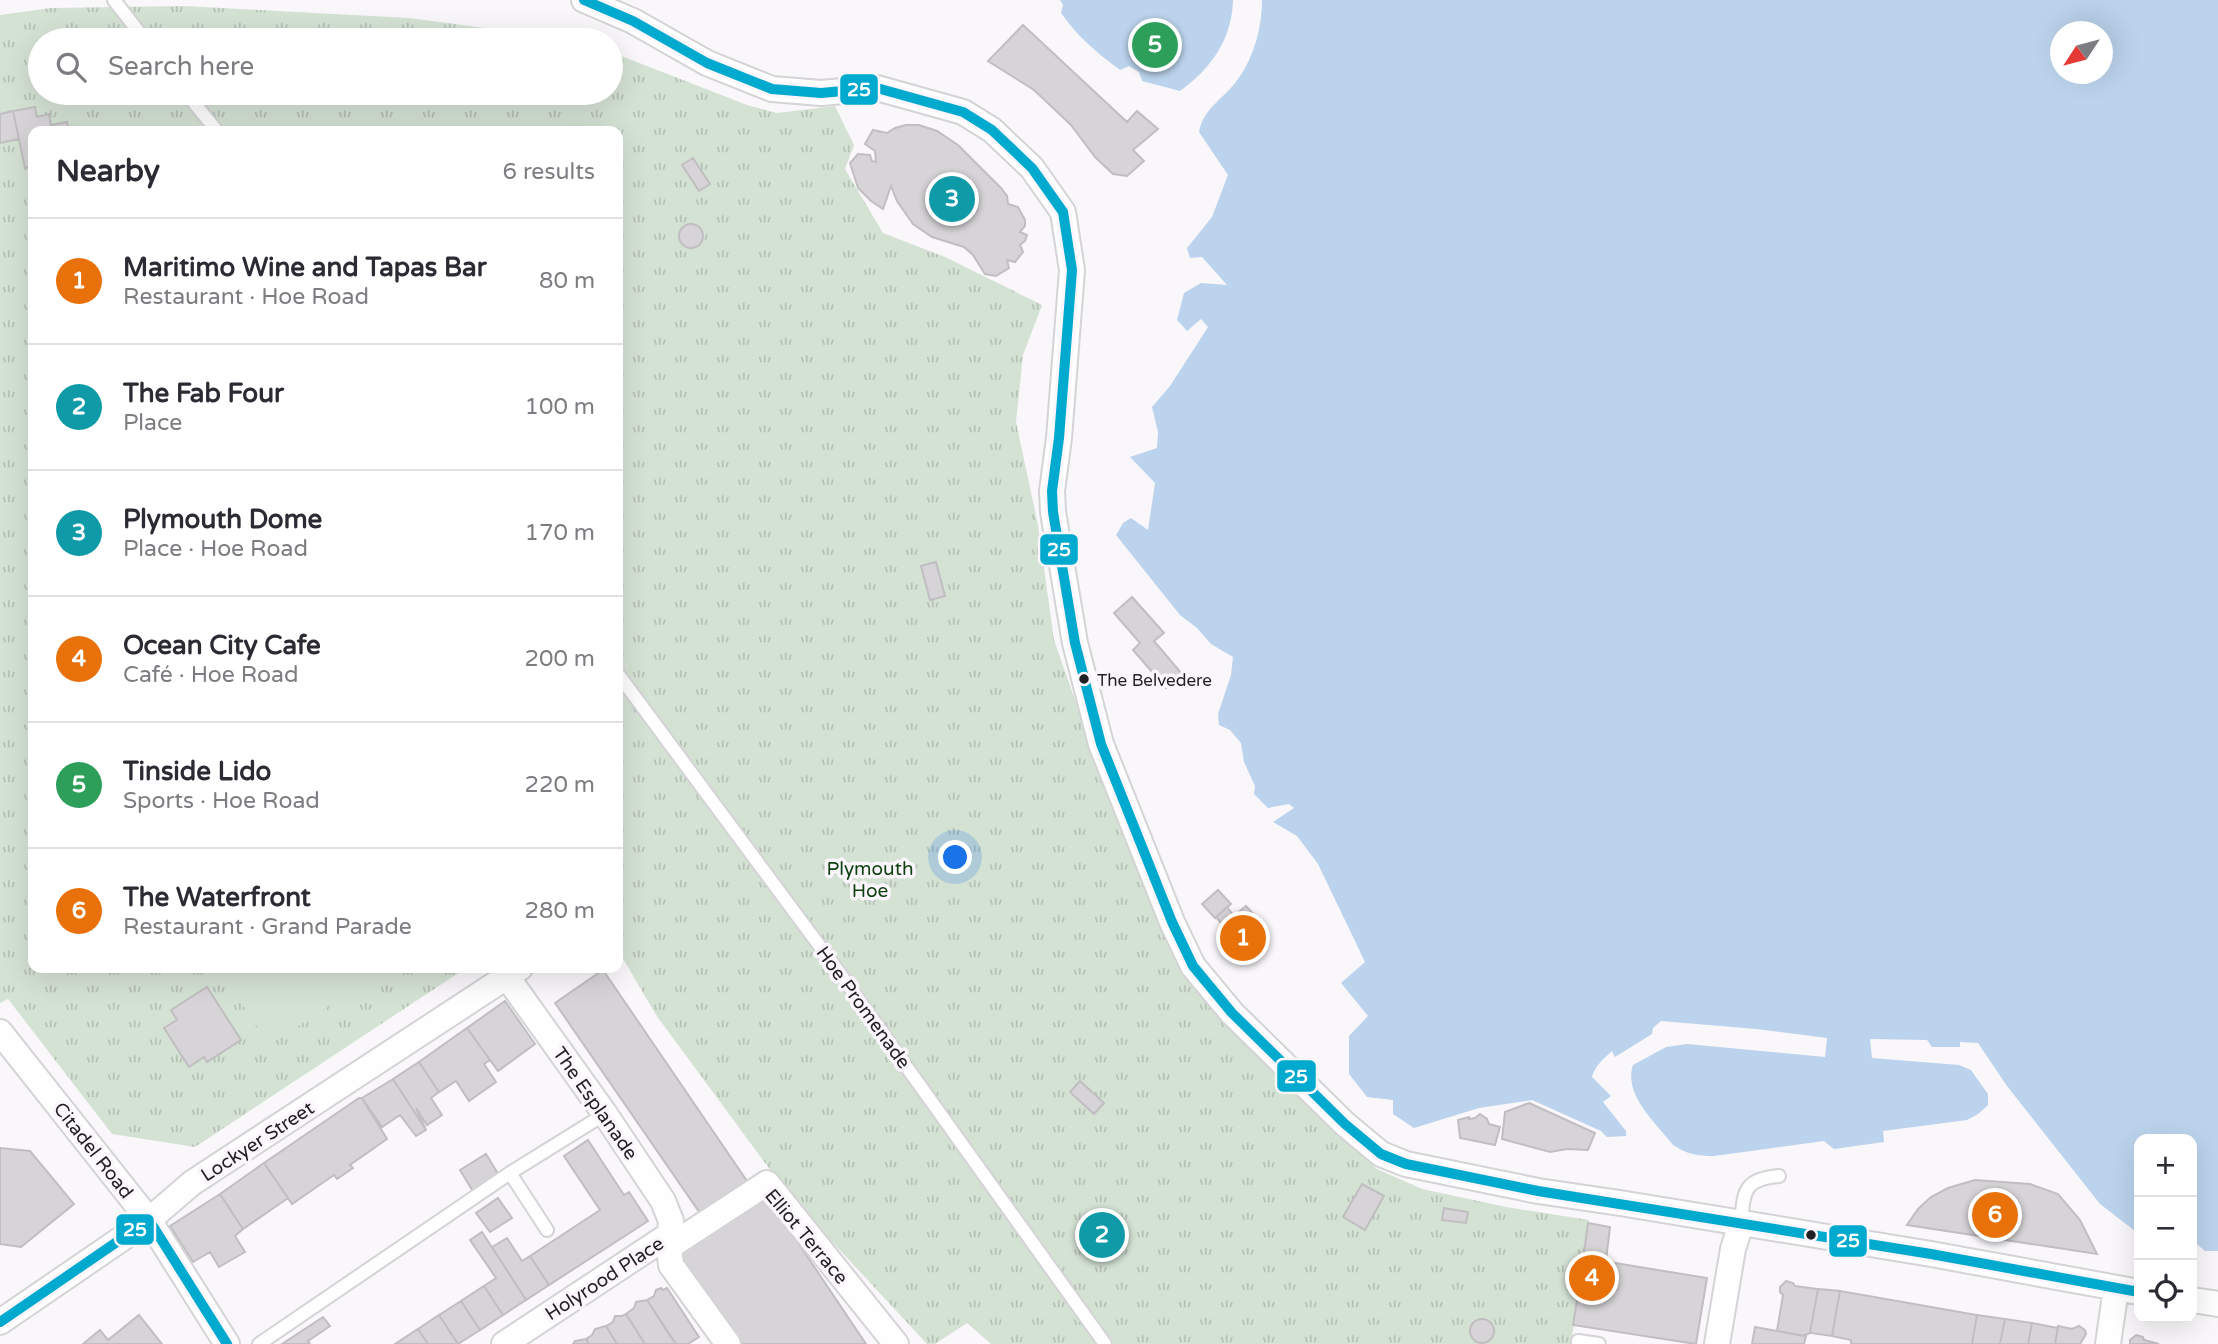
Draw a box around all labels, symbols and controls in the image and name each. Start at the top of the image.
pin: 5 [1132,19,1178,71]
north arrow [2050,21,2113,84]
search box [28,28,623,105]
icon: search [52,48,90,86]
text: Search here [108,51,254,82]
line badge: 25 [839,73,879,106]
text: 25 [847,79,871,101]
text: Nearby [56,153,160,190]
text: 6 results [502,158,595,186]
pin: 3 [929,173,975,225]
text: Maritimo Wine and Tapas Bar [123,252,487,283]
text: 1 [72,267,86,295]
text: 80 m [539,267,595,295]
text: Restaurant · Hoe Road [123,283,369,311]
text: The Fab Four [123,378,284,409]
text: 2 [72,393,86,421]
text: 100 m [525,393,595,421]
text: Place [123,409,182,437]
text: Plymouth Dome [123,504,322,535]
text: 3 [72,519,86,547]
text: 170 m [525,519,595,547]
line badge: 25 [1039,533,1079,566]
text: Place · Hoe Road [123,535,308,563]
text: 25 [1047,539,1071,561]
text: Ocean City Cafe [123,630,321,661]
text: 4 [72,645,86,673]
text: 200 m [525,645,595,673]
text: Café · Hoe Road [123,661,299,689]
place label: The Belvedere [1097,670,1212,691]
marker: The Belvedere [1077,672,1091,686]
text: Tinside Lido [123,756,271,787]
text: 5 [72,771,86,799]
text: 220 m [525,771,595,799]
text: Sports · Hoe Road [123,787,320,815]
your location [938,840,972,874]
park label: Plymouth Hoe [827,858,913,902]
text: The Waterfront [123,882,311,913]
text: 6 [72,897,86,925]
text: 280 m [525,897,595,925]
pin: 1 [1220,912,1266,964]
text: Restaurant · Grand Parade [123,913,412,941]
street label: Hoe Promenade [811,942,915,1073]
street label: The Esplanade [548,1043,642,1164]
line badge: 25 [1276,1059,1317,1093]
text: 25 [1284,1066,1308,1088]
street label: Lockyer Street [197,1097,318,1187]
street label: Citadel Road [49,1098,138,1203]
map controls [2134,1134,2197,1323]
button: + [2134,1134,2197,1197]
street label: Elliot Terrace [760,1185,852,1289]
pin: 6 [1972,1189,2018,1241]
button: − [2134,1197,2197,1260]
pin: 2 [1079,1209,1125,1261]
line badge: 25 [115,1213,155,1246]
text: 25 [123,1219,147,1241]
line badge: 25 [1828,1224,1868,1258]
unlabelled marker [1804,1228,1818,1242]
text: 25 [1836,1230,1860,1252]
street label: Holyrood Place [541,1232,668,1325]
pin: 4 [1569,1252,1615,1304]
button: locate [2134,1260,2197,1323]

